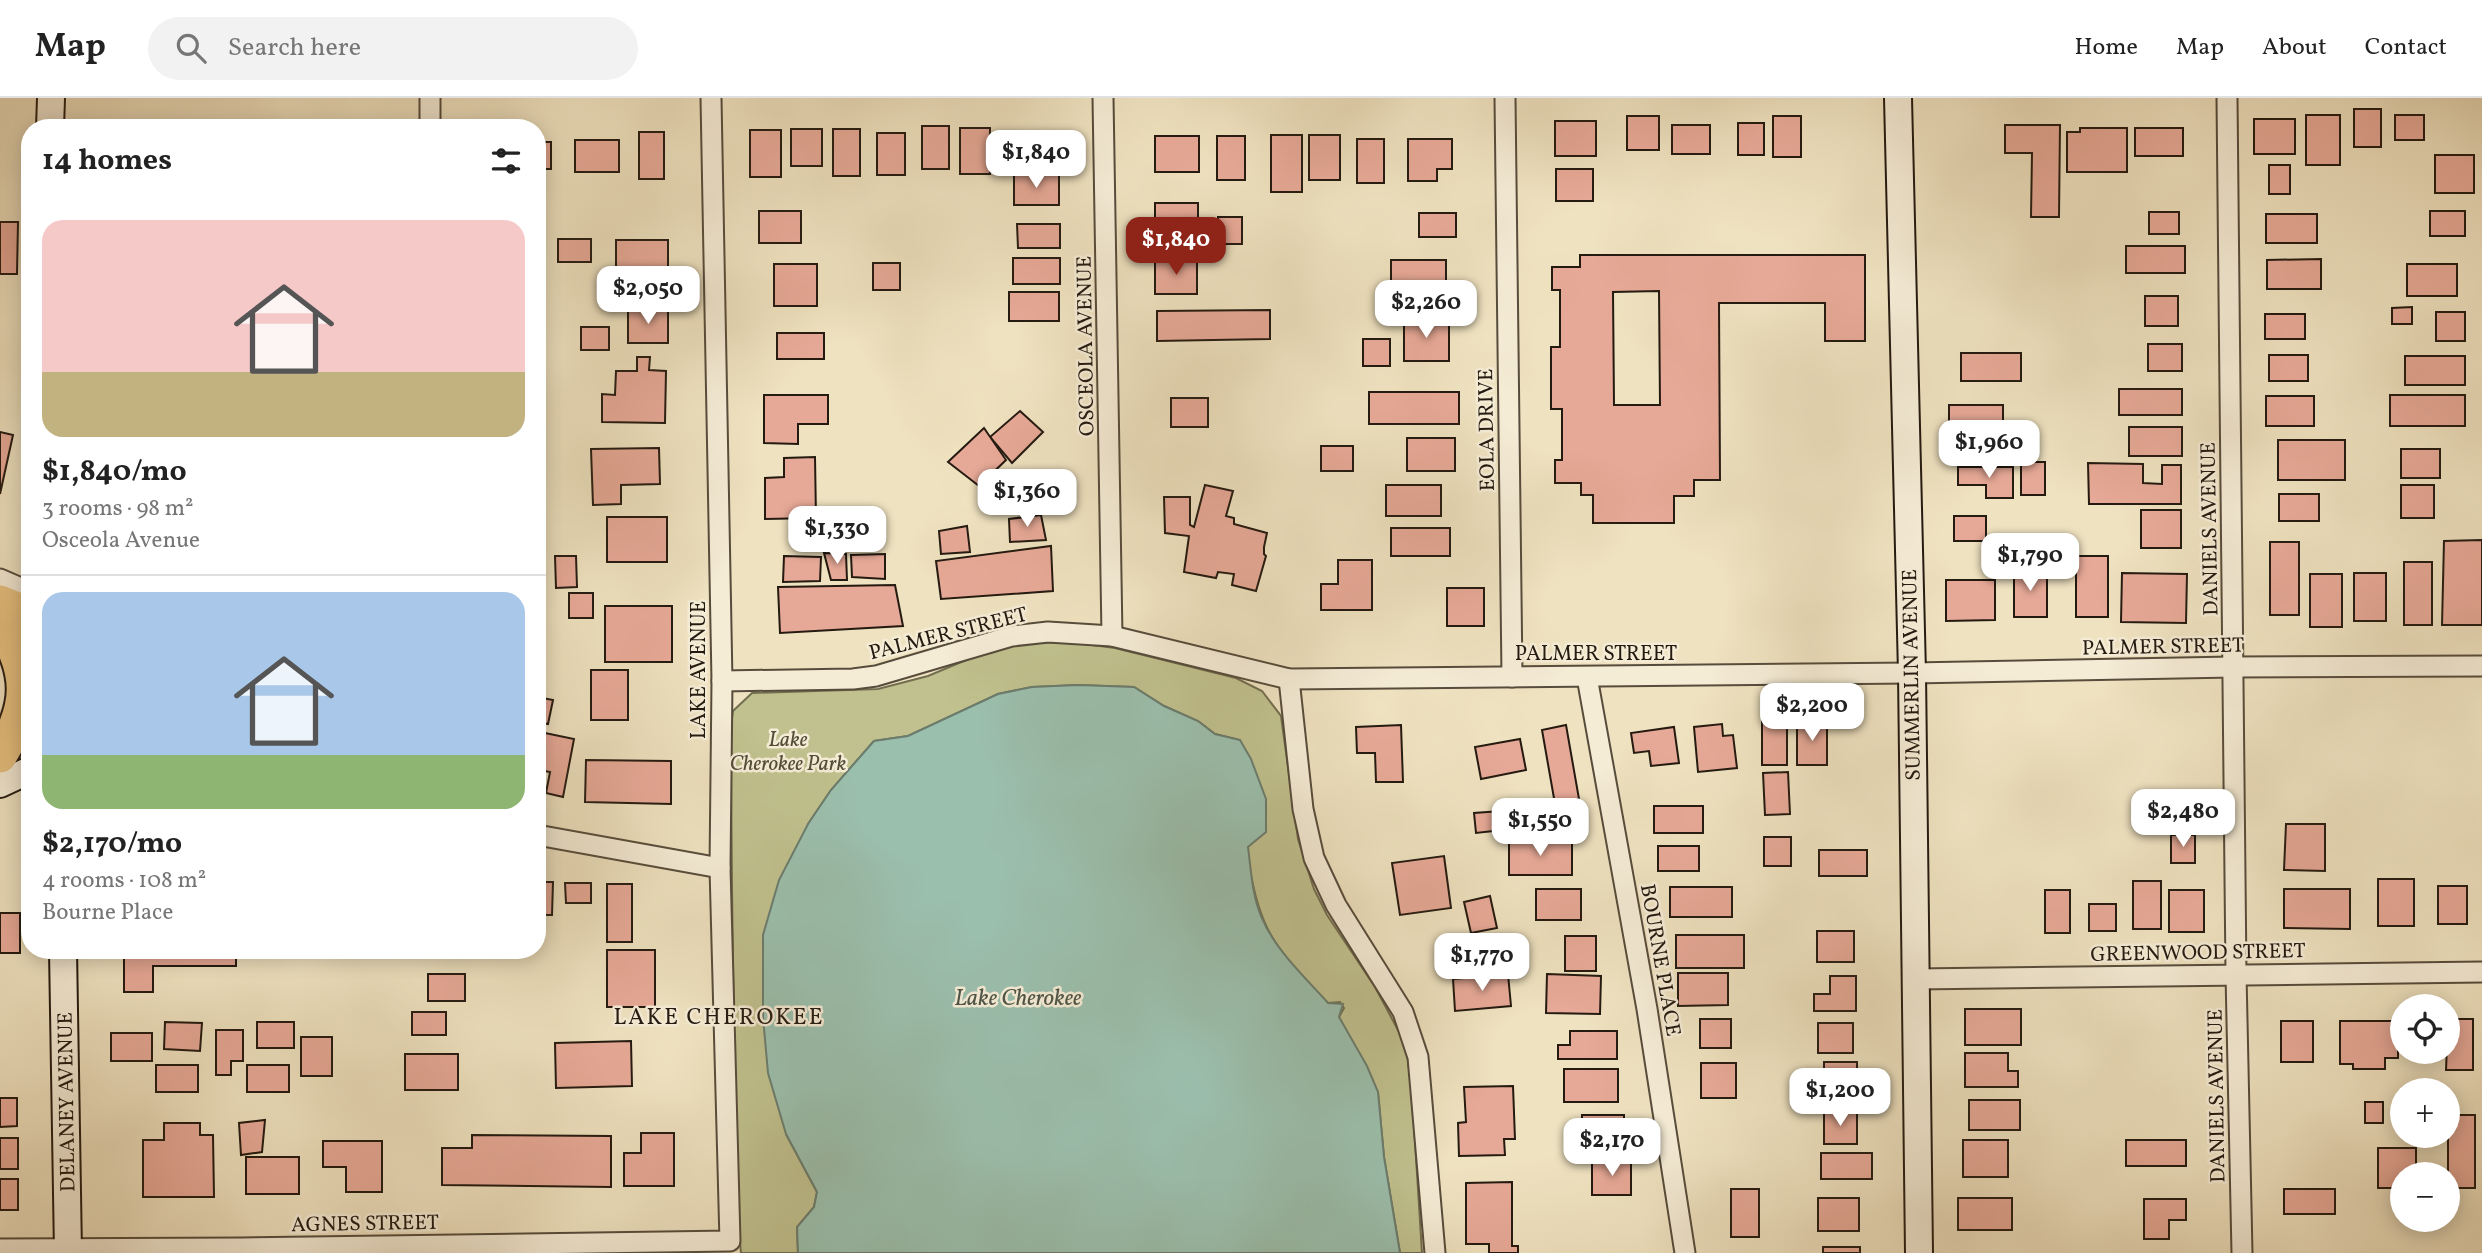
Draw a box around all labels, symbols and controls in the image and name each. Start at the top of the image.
search box [148,17,638,80]
text: Map [35,25,106,71]
icon: search [172,29,210,67]
text: Search here [228,30,361,66]
text: Home [2074,31,2138,65]
text: Map [2176,31,2224,65]
text: About [2262,31,2327,65]
text: Contact [2365,31,2447,65]
pin: $1,840 [979,130,1093,190]
text: $1,840 [1002,137,1070,169]
text: 14 homes [42,140,172,182]
icon: filters [487,142,525,180]
pin: $1,840 [1119,218,1233,277]
text: $1,840 [1142,224,1210,256]
street label: OSCEOLA AVENUE [1070,256,1103,436]
icon: home [221,266,347,392]
pin: $2,050 [591,266,705,326]
text: $2,050 [613,273,683,305]
pin: $2,260 [1369,280,1483,340]
text: $2,260 [1391,287,1461,319]
street label: EOLA DRIVE [1472,368,1503,492]
pin: $1,960 [1932,420,2046,480]
text: $1,960 [1955,427,2023,459]
street label: DANIELS AVENUE [2194,442,2227,616]
text: $1,840/mo [42,451,187,493]
pin: $1,360 [970,470,1084,529]
text: $1,360 [994,476,1060,508]
text: 3 rooms · 98 m² [42,493,194,525]
pin: $1,330 [780,506,894,566]
text: $1,330 [804,513,870,545]
text: Osceola Avenue [42,525,200,557]
pin: $1,790 [1973,533,2087,593]
text: $1,790 [1997,540,2063,572]
street label: SUMMERLIN AVENUE [1896,569,1929,781]
street label: LAKE AVENUE [685,601,714,739]
street label: PALMER STREET [866,601,1031,668]
street label: PALMER STREET [2082,632,2244,663]
icon: home [221,638,347,764]
street label: PALMER STREET [1515,640,1677,669]
pin: $2,200 [1755,684,1869,743]
text: $2,200 [1776,690,1848,722]
park label: Lake Cherokee Park [730,726,847,779]
pin: $2,480 [2126,790,2240,849]
text: $2,480 [2147,796,2219,828]
pin: $1,550 [1483,798,1597,858]
text: $1,550 [1508,805,1572,837]
text: $2,170/mo [42,823,182,865]
text: 4 rooms · 108 m² [42,865,206,897]
street label: BOURNE PLACE [1632,882,1687,1039]
text: Bourne Place [42,897,173,929]
pin: $1,770 [1425,934,1539,993]
street label: GREENWOOD STREET [2090,937,2306,970]
text: $1,770 [1450,940,1514,972]
water label: Lake Cherokee [955,983,1082,1015]
map controls [2390,994,2460,1232]
button: locate [2390,994,2460,1064]
district label: LAKE CHEROKEE [613,1002,825,1034]
street label: DANIELS AVENUE [2201,1009,2234,1183]
street label: DELANEY AVENUE [51,1012,84,1192]
pin: $1,200 [1783,1068,1897,1128]
text: $1,200 [1805,1075,1875,1107]
button: + [2390,1078,2460,1148]
pin: $2,170 [1555,1118,1669,1178]
text: $2,170 [1579,1125,1645,1157]
button: − [2390,1162,2460,1232]
street label: AGNES STREET [291,1209,439,1240]

